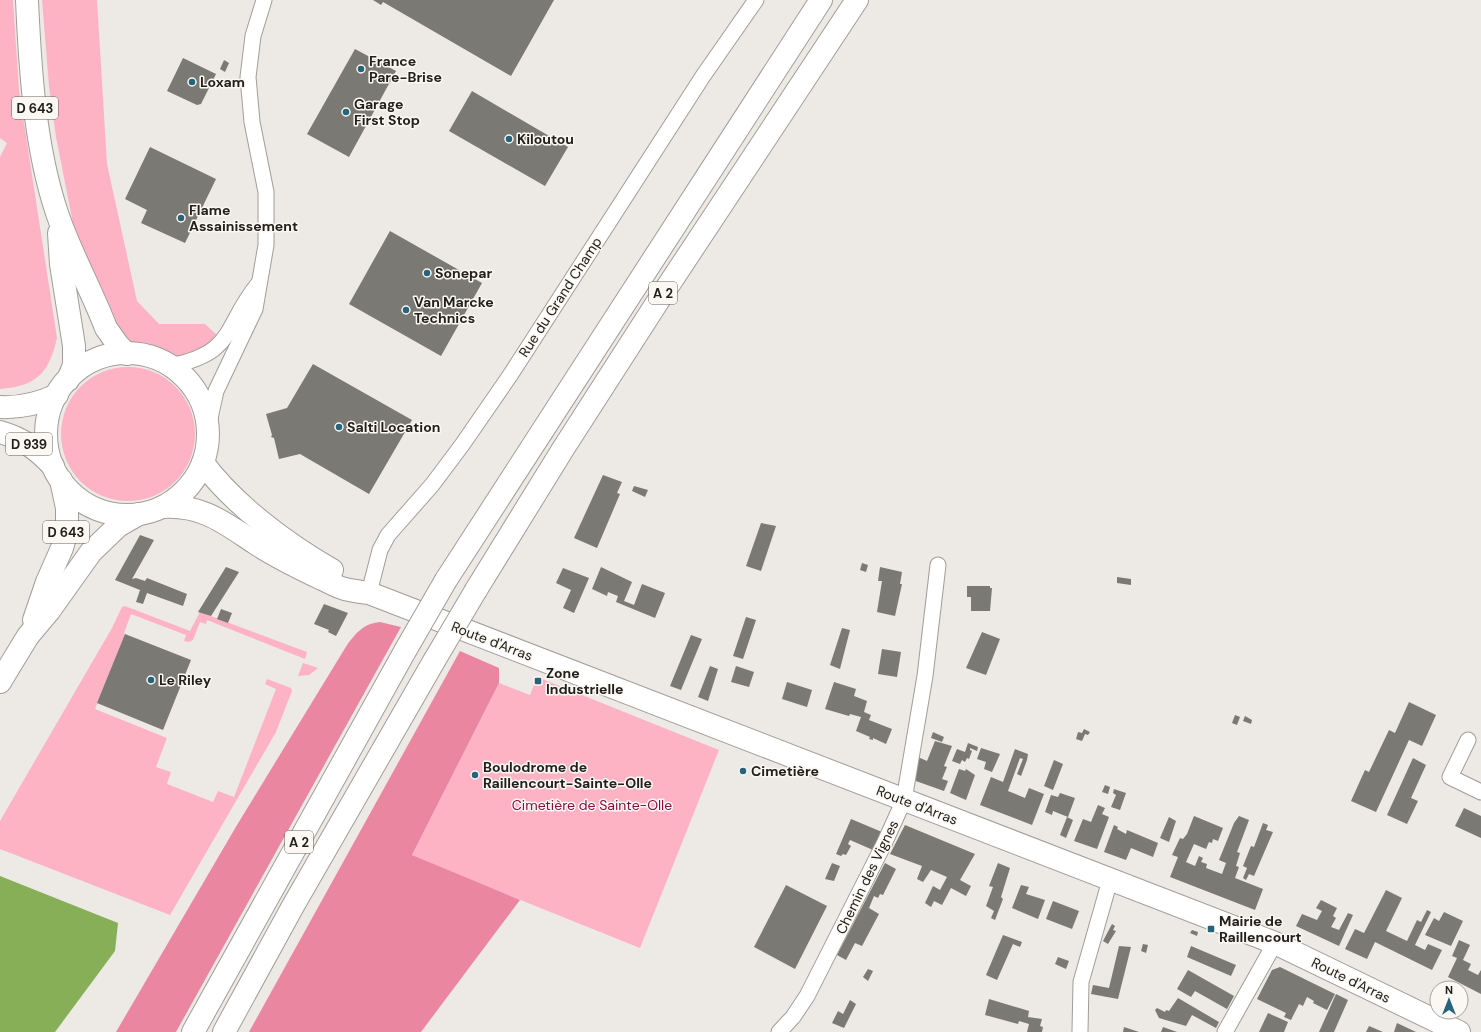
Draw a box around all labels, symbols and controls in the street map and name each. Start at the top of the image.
place label: France Pare-Brise [369,52,442,86]
marker: France Pare-Brise [356,64,366,74]
place label: Loxam [200,73,245,91]
marker: Loxam [187,77,197,87]
place label: Garage First Stop [354,95,420,129]
road number: D 643 [12,97,58,119]
marker: Garage First Stop [341,107,351,117]
place label: Kiloutou [517,130,574,148]
marker: Kiloutou [504,134,514,144]
place label: Flame Assainissement [189,201,298,235]
marker: Flame Assainissement [176,213,186,223]
street label: Rue du Grand Champ [514,233,606,360]
place label: Sonepar [435,264,492,282]
marker: Sonepar [422,268,432,278]
road number: A 2 [649,282,677,304]
place label: Van Marcke Technics [414,293,494,327]
marker: Van Marcke Technics [401,305,411,315]
place label: Salti Location [347,418,440,436]
marker: Salti Location [334,422,344,432]
road number: D 939 [6,433,52,455]
road number: D 643 [43,521,89,543]
street label: Route d'Arras [449,617,535,665]
place label: Zone Industrielle [546,664,623,698]
place label: Le Riley [159,671,212,689]
marker: Le Riley [146,675,156,685]
marker: Zone Industrielle [533,676,543,686]
place label: Boulodrome de Raillencourt-Sainte-Olle [483,758,652,792]
place label: Cimetière [751,762,819,780]
marker: Cimetière [738,766,748,776]
marker: Boulodrome de Raillencourt-Sainte-Olle [470,770,480,780]
street label: Route d'Arras [874,781,960,829]
park label: Cimetière de Sainte-Olle [512,796,672,814]
street label: Chemin des Vignes [832,817,902,937]
road number: A 2 [285,831,313,853]
place label: Mairie de Raillencourt [1219,912,1302,946]
marker: Mairie de Raillencourt [1206,924,1216,934]
street label: Route d'Arras [1309,953,1393,1007]
north arrow [1429,980,1469,1020]
text: N [1445,983,1453,997]

